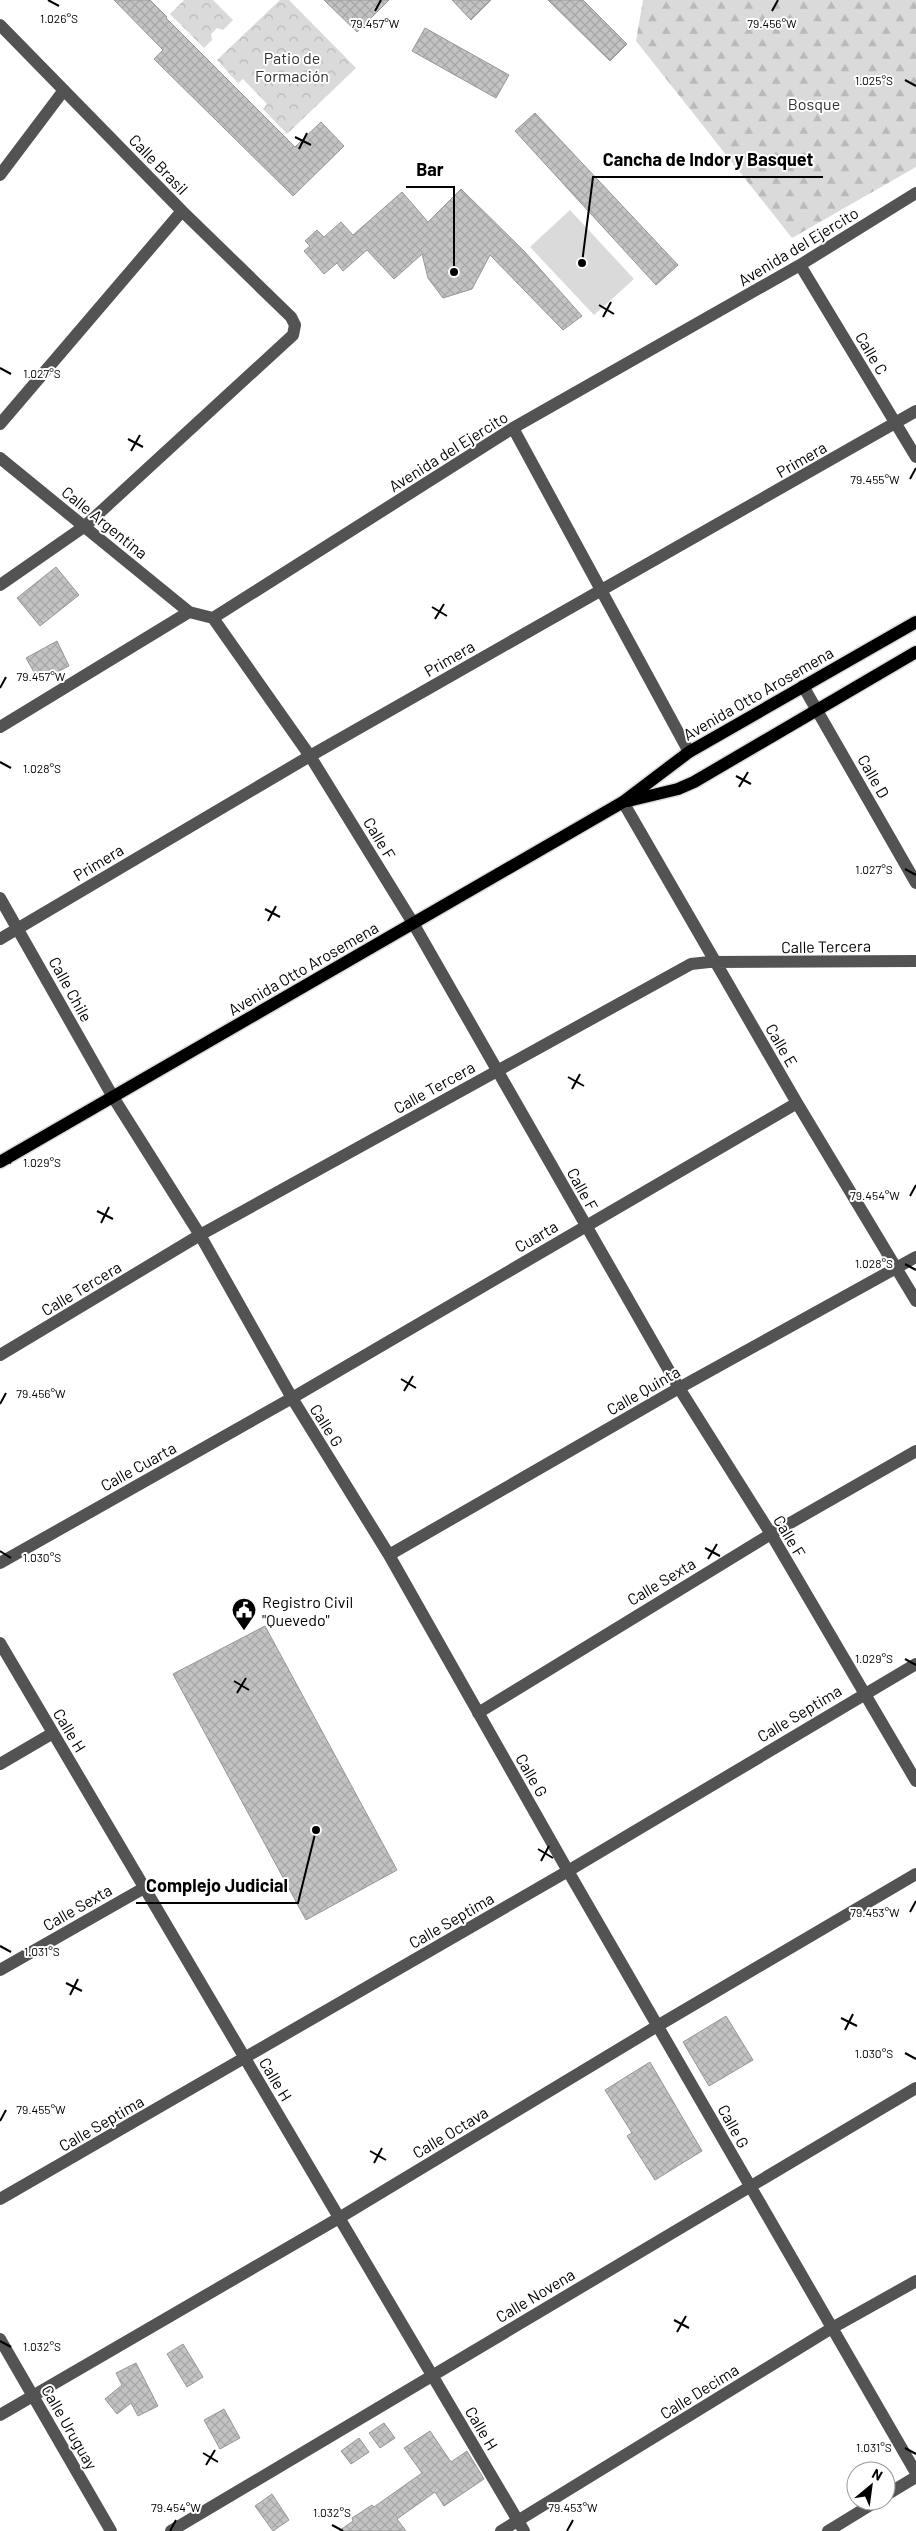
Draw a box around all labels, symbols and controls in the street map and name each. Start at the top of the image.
text: 1.026°S [40,11,78,25]
text: 79.457°W [351,16,400,30]
text: 79.456°W [747,16,797,30]
park label: Patio de Formación [255,48,329,85]
text: 1.025°S [855,73,893,87]
park label: Bosque [788,94,840,113]
street label: Calle Brasil [126,130,192,198]
callout: Cancha de Indor y Basquet [593,144,823,177]
text: Cancha de Indor y Basquet [603,148,813,170]
callout: Bar [406,154,454,187]
text: Bar [416,158,444,180]
street label: Avenida del Ejercito [735,203,861,289]
street label: Calle C [852,328,892,378]
text: 1.027°S [23,366,61,380]
street label: Avenida del Ejercito [385,407,511,495]
street label: Primera [772,437,830,481]
text: 79.455°W [850,472,900,486]
street label: Calle Argentina [58,482,152,562]
street label: Primera [420,636,478,680]
street label: Avenida Otto Arosemena [680,642,836,744]
text: 79.457°W [17,669,66,683]
street label: Calle D [854,751,894,801]
text: 1.028°S [23,761,61,775]
street label: Calle F [360,813,400,863]
street label: Primera [70,840,126,884]
text: 1.027°S [855,862,893,876]
street label: Avenida Otto Arosemena [225,917,381,1019]
street label: Calle Tercera [781,936,871,956]
street label: Calle Chile [45,953,97,1025]
street label: Calle E [762,1020,802,1070]
street label: Calle Tercera [390,1057,478,1117]
text: 1.029°S [23,1155,61,1169]
street label: Calle F [564,1164,602,1214]
text: 79.454°W [850,1188,900,1202]
street label: Cuarta [511,1216,561,1256]
text: 1.028°S [855,1256,893,1270]
street label: Calle Tercera [38,1257,124,1319]
street label: Calle Quinta [603,1361,683,1419]
text: 79.456°W [16,1386,66,1400]
street label: Calle G [307,1400,347,1450]
street label: Calle Cuarta [97,1437,179,1495]
street label: Calle F [770,1511,810,1561]
text: 1.030°S [23,1550,61,1564]
street label: Calle Sexta [623,1553,699,1609]
place label: Registro Civil "Quevedo" [262,1592,353,1629]
public building icon: Registro Civil "Quevedo" [231,1597,257,1631]
text: 1.029°S [855,1651,893,1665]
street label: Calle Septima [753,1680,845,1746]
street label: Calle H [50,1705,90,1755]
street label: Calle G [512,1750,552,1800]
callout: Complejo Judicial [136,1870,298,1903]
text: Complejo Judicial [146,1874,288,1896]
street label: Calle Sexta [39,1880,115,1934]
street label: Calle Septima [405,1888,497,1952]
text: 79.453°W [850,1905,900,1919]
text: 1.031°S [24,1944,60,1958]
text: 1.030°S [855,2046,893,2060]
street label: Calle H [256,2054,296,2104]
street label: Calle Septima [55,2091,147,2155]
street label: Calle G [714,2101,754,2151]
text: 79.455°W [16,2102,66,2116]
street label: Calle Octava [409,2102,491,2162]
street label: Calle Novena [492,2264,578,2326]
text: 1.032°S [23,2339,61,2353]
street label: Calle Decima [656,2359,742,2423]
street label: Calle Uruguay [38,2381,102,2473]
street label: Calle H [462,2403,502,2453]
text: 1.031°S [856,2440,892,2454]
north arrow [846,2461,896,2511]
text: N [869,2465,886,2484]
text: 79.454°W [151,2500,201,2514]
text: 79.453°W [548,2500,598,2514]
text: 1.032°S [313,2505,351,2519]

